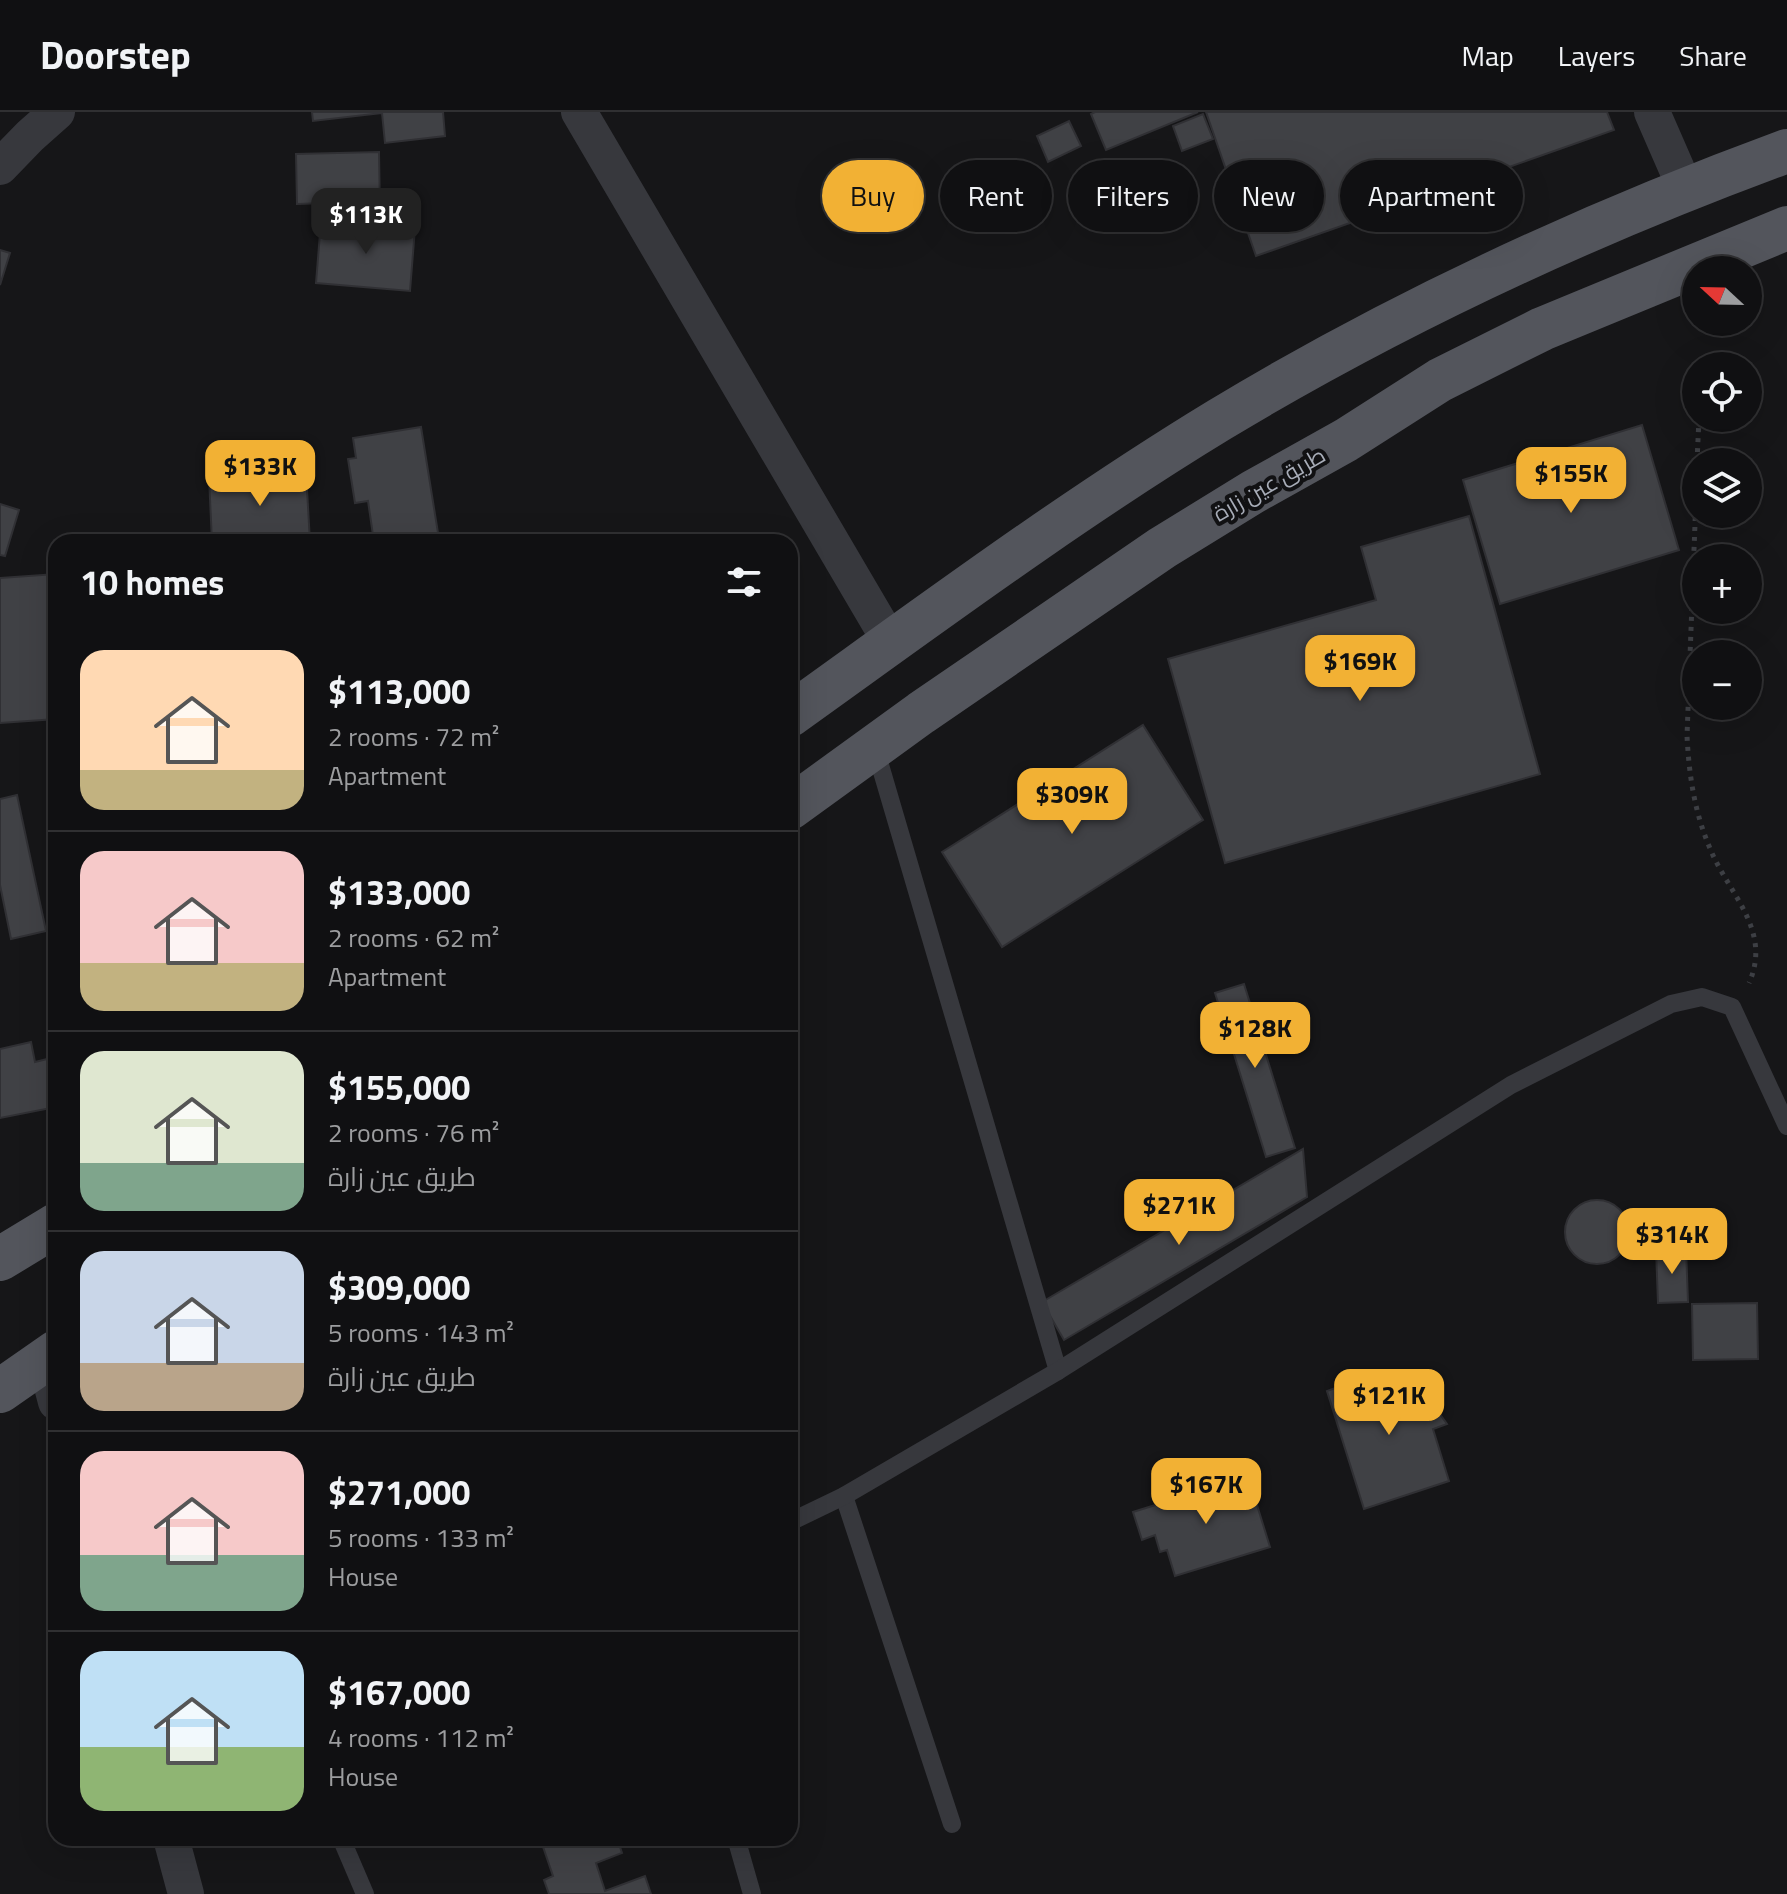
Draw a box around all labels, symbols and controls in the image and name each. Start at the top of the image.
text: Doorstep [40,26,191,84]
text: Map [1461,34,1514,77]
text: Layers [1558,34,1635,77]
text: Share [1679,34,1747,77]
chip: Buy [822,160,924,232]
chip: Rent [940,160,1052,232]
chip: Filters [1068,160,1198,232]
chip: New [1214,160,1324,232]
chip: Apartment [1340,160,1523,232]
pin: $113K [310,188,422,256]
text: $113K [329,194,403,233]
north arrow [1682,256,1762,336]
map controls [1682,256,1762,720]
button: locate [1682,352,1762,432]
street label: طريق عين زارة [1206,438,1332,530]
pin: $133K [204,440,316,508]
text: $133K [223,446,297,485]
pin: $155K [1515,447,1627,515]
button: layers [1682,448,1762,528]
text: $155K [1534,453,1608,492]
button: + [1682,544,1762,624]
text: 10 homes [80,556,224,608]
icon: filters [722,560,766,604]
pin: $169K [1304,635,1416,703]
button: − [1682,640,1762,720]
text: $169K [1323,641,1397,680]
text: $113,000 [328,665,470,717]
icon: home [144,682,240,778]
text: 2 rooms · 72 m² [328,717,499,756]
text: Apartment [328,756,446,795]
pin: $309K [1016,768,1128,836]
text: $309K [1035,774,1109,813]
text: $133,000 [328,866,470,918]
icon: home [144,883,240,979]
text: 2 rooms · 62 m² [328,918,499,957]
text: Apartment [328,957,446,996]
pin: $128K [1199,1002,1311,1070]
text: $128K [1218,1008,1292,1047]
text: $155,000 [328,1061,470,1113]
icon: home [144,1083,240,1179]
text: 2 rooms · 76 m² [328,1113,499,1152]
text: طريق عين زارة [328,1157,476,1196]
pin: $271K [1123,1179,1235,1247]
text: $271K [1142,1185,1216,1224]
pin: $314K [1616,1208,1728,1276]
text: $314K [1635,1214,1709,1253]
text: $309,000 [328,1261,470,1313]
icon: home [144,1283,240,1379]
text: 5 rooms · 143 m² [328,1313,514,1352]
text: طريق عين زارة [328,1357,476,1396]
pin: $121K [1333,1369,1445,1437]
text: $121K [1352,1375,1426,1414]
pin: $167K [1150,1458,1262,1526]
text: $167K [1169,1464,1243,1503]
text: $271,000 [328,1466,470,1518]
icon: home [144,1483,240,1579]
text: 5 rooms · 133 m² [328,1518,514,1557]
text: House [328,1557,398,1596]
text: $167,000 [328,1666,470,1718]
icon: home [144,1683,240,1779]
text: 4 rooms · 112 m² [328,1718,514,1757]
text: House [328,1757,398,1796]

